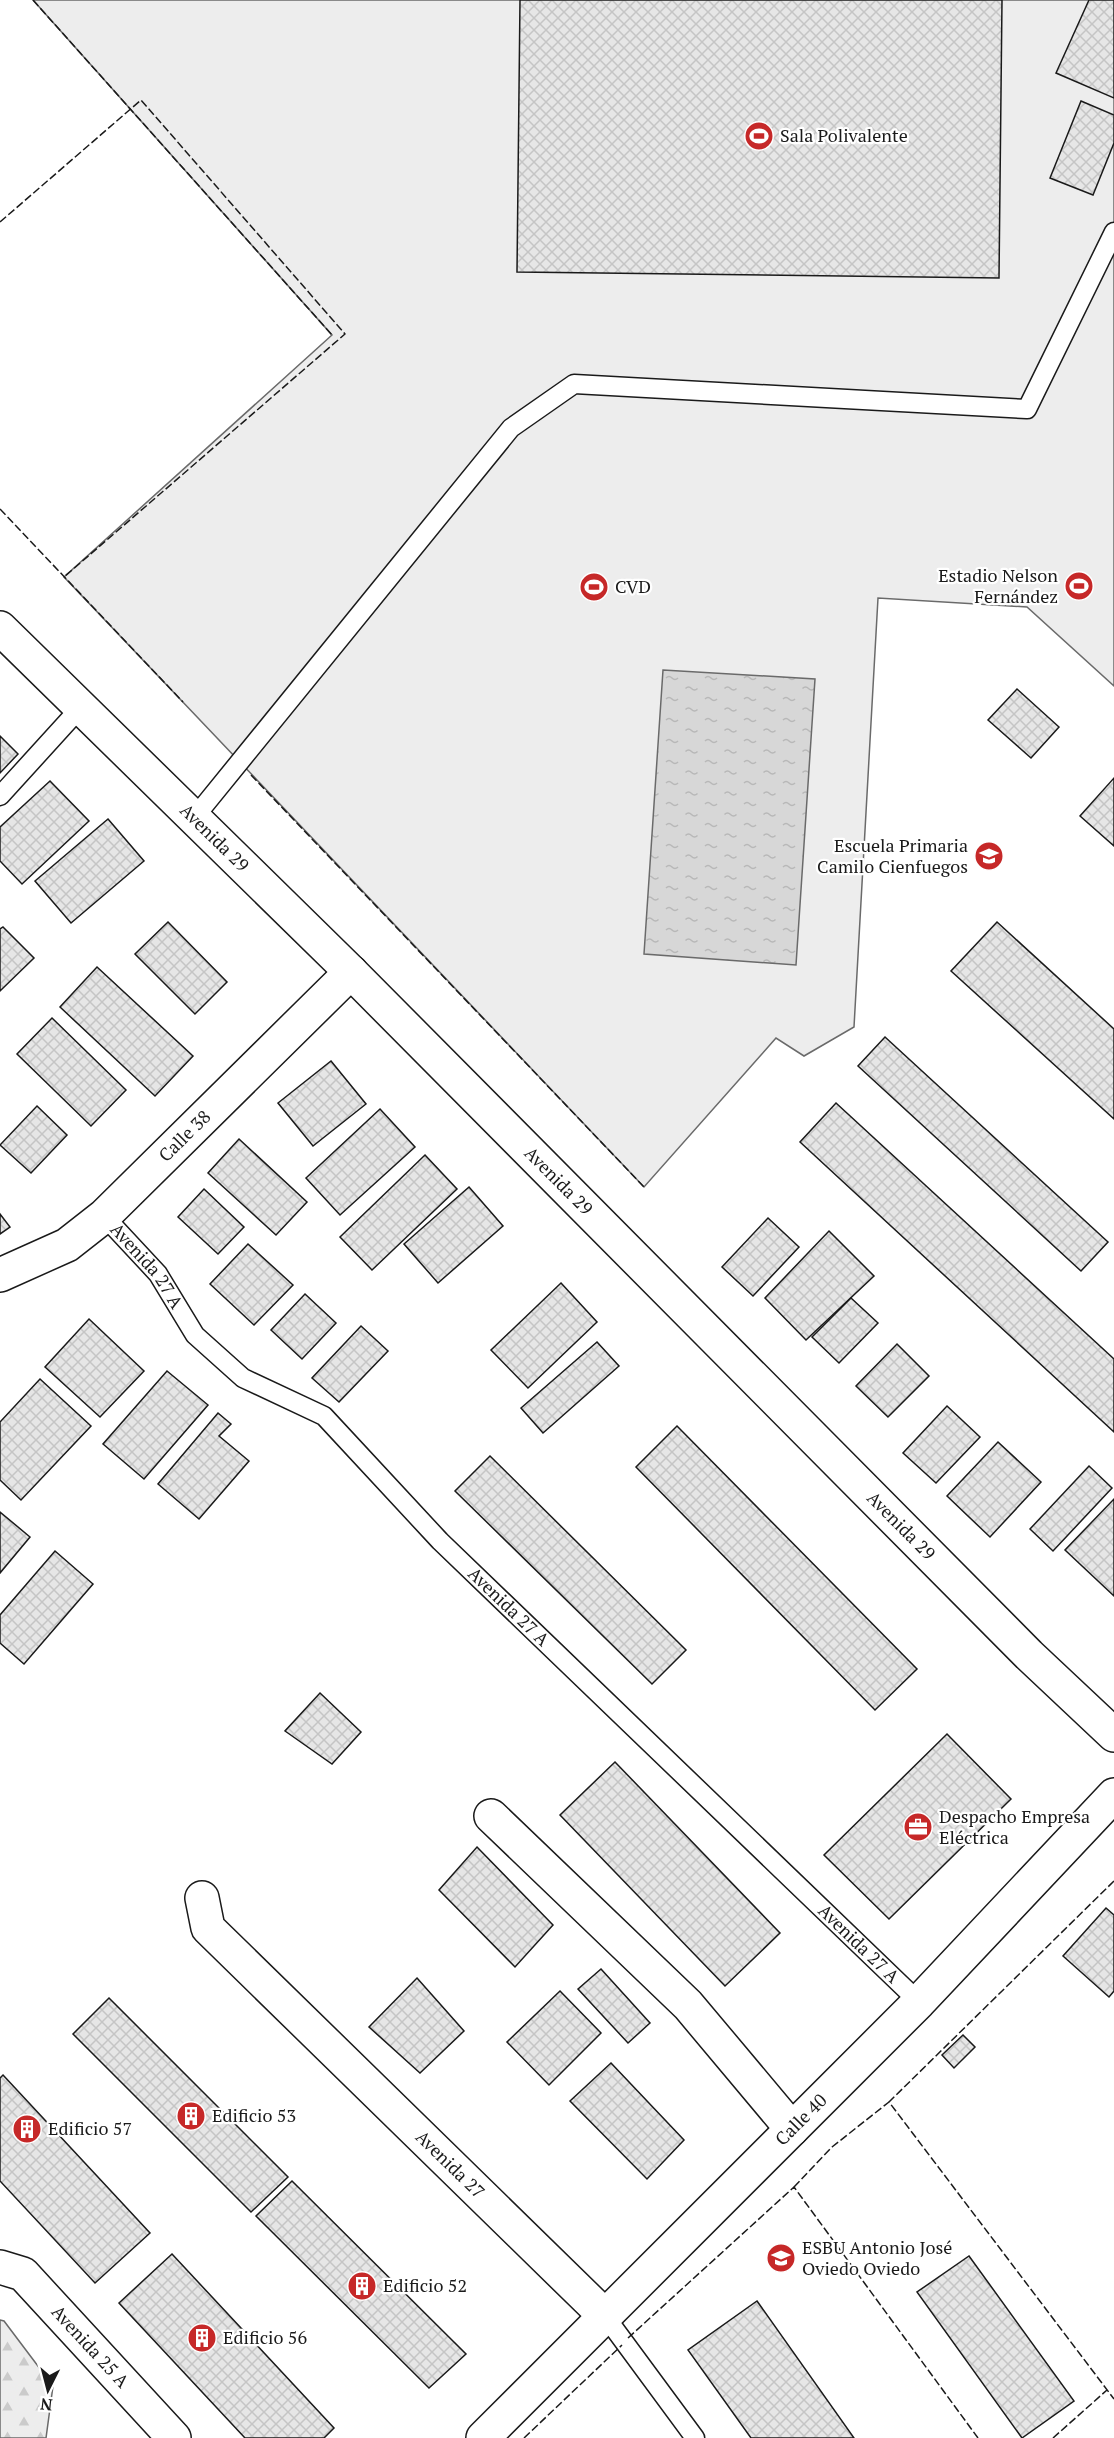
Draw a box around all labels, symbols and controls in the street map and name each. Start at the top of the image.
sports icon: Sala Polivalente [743,120,775,152]
place label: Sala Polivalente [780,123,908,147]
place label: Estadio Nelson Fernández [938,563,1058,608]
sports icon: Estadio Nelson Fernández [1063,570,1095,602]
sports icon: CVD [578,571,610,603]
place label: CVD [615,574,651,598]
street label: Avenida 29 [175,798,255,877]
place label: Escuela Primaria Camilo Cienfuegos [817,833,968,878]
school or university icon: Escuela Primaria Camilo Cienfuegos [973,840,1005,872]
street label: Calle 38 [153,1104,215,1167]
street label: Avenida 29 [520,1141,599,1220]
street label: Avenida 27 A [105,1217,190,1313]
street label: Avenida 29 [862,1486,941,1565]
street label: Avenida 27 A [463,1561,555,1651]
place label: Despacho Empresa Eléctrica [939,1804,1090,1849]
office icon: Despacho Empresa Eléctrica [902,1811,934,1843]
street label: Avenida 27 A [813,1898,906,1988]
street label: Calle 40 [769,2088,832,2150]
building icon: Edificio 53 [175,2100,207,2132]
place label: Edificio 53 [212,2103,296,2127]
building icon: Edificio 57 [11,2113,43,2145]
place label: Edificio 57 [48,2116,132,2140]
street label: Avenida 27 [411,2125,490,2203]
place label: ESBU Antonio José Oviedo Oviedo [802,2235,952,2280]
school or university icon: ESBU Antonio José Oviedo Oviedo [765,2242,797,2274]
building icon: Edificio 52 [346,2270,378,2302]
place label: Edificio 52 [383,2273,467,2297]
street label: Avenida 25 A [47,2300,135,2393]
building icon: Edificio 56 [186,2322,218,2354]
place label: Edificio 56 [223,2325,307,2349]
north arrow [18,2360,78,2420]
text: N [39,2393,54,2416]

